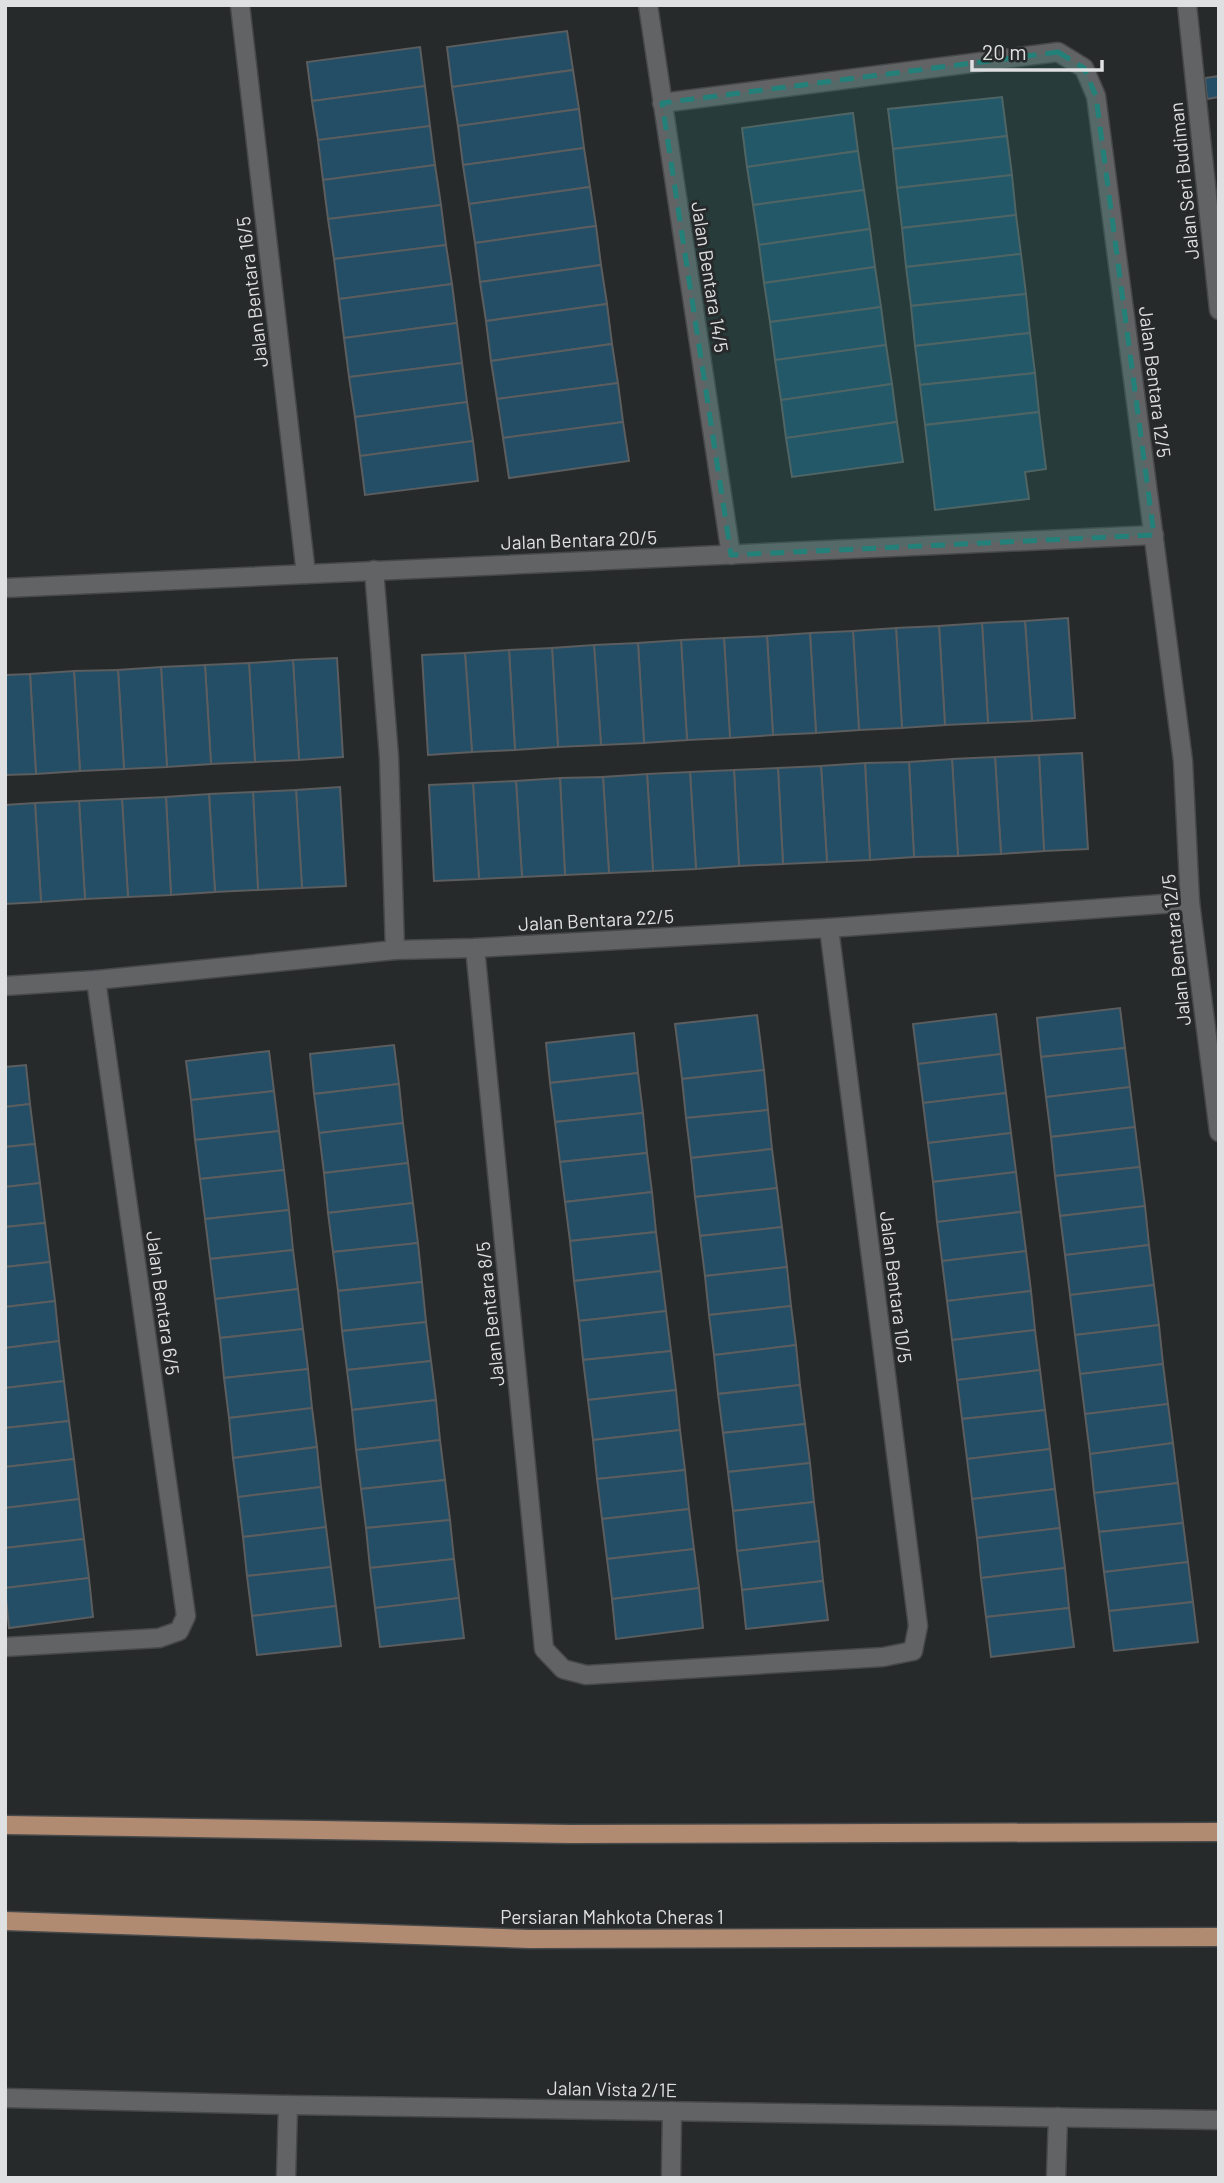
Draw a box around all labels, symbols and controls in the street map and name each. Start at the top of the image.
scale bar [972,28,1102,72]
text: 20 m [982,39,1027,64]
street label: Jalan Seri Budiman [1164,101,1203,261]
street label: Jalan Bentara 14/5 [687,200,734,354]
street label: Jalan Bentara 16/5 [231,215,272,369]
street label: Jalan Bentara 12/5 [1135,305,1176,459]
street label: Jalan Bentara 20/5 [500,525,658,554]
street label: Jalan Bentara 12/5 [1156,873,1195,1027]
street label: Jalan Bentara 22/5 [518,904,674,935]
street label: Jalan Bentara 10/5 [876,1210,917,1364]
street label: Jalan Bentara 6/5 [142,1229,185,1376]
street label: Jalan Bentara 8/5 [470,1241,509,1388]
street label: Persiaran Mahkota Cheras 1 [500,1905,724,1928]
street label: Jalan Vista 2/1E [547,2076,677,2101]

